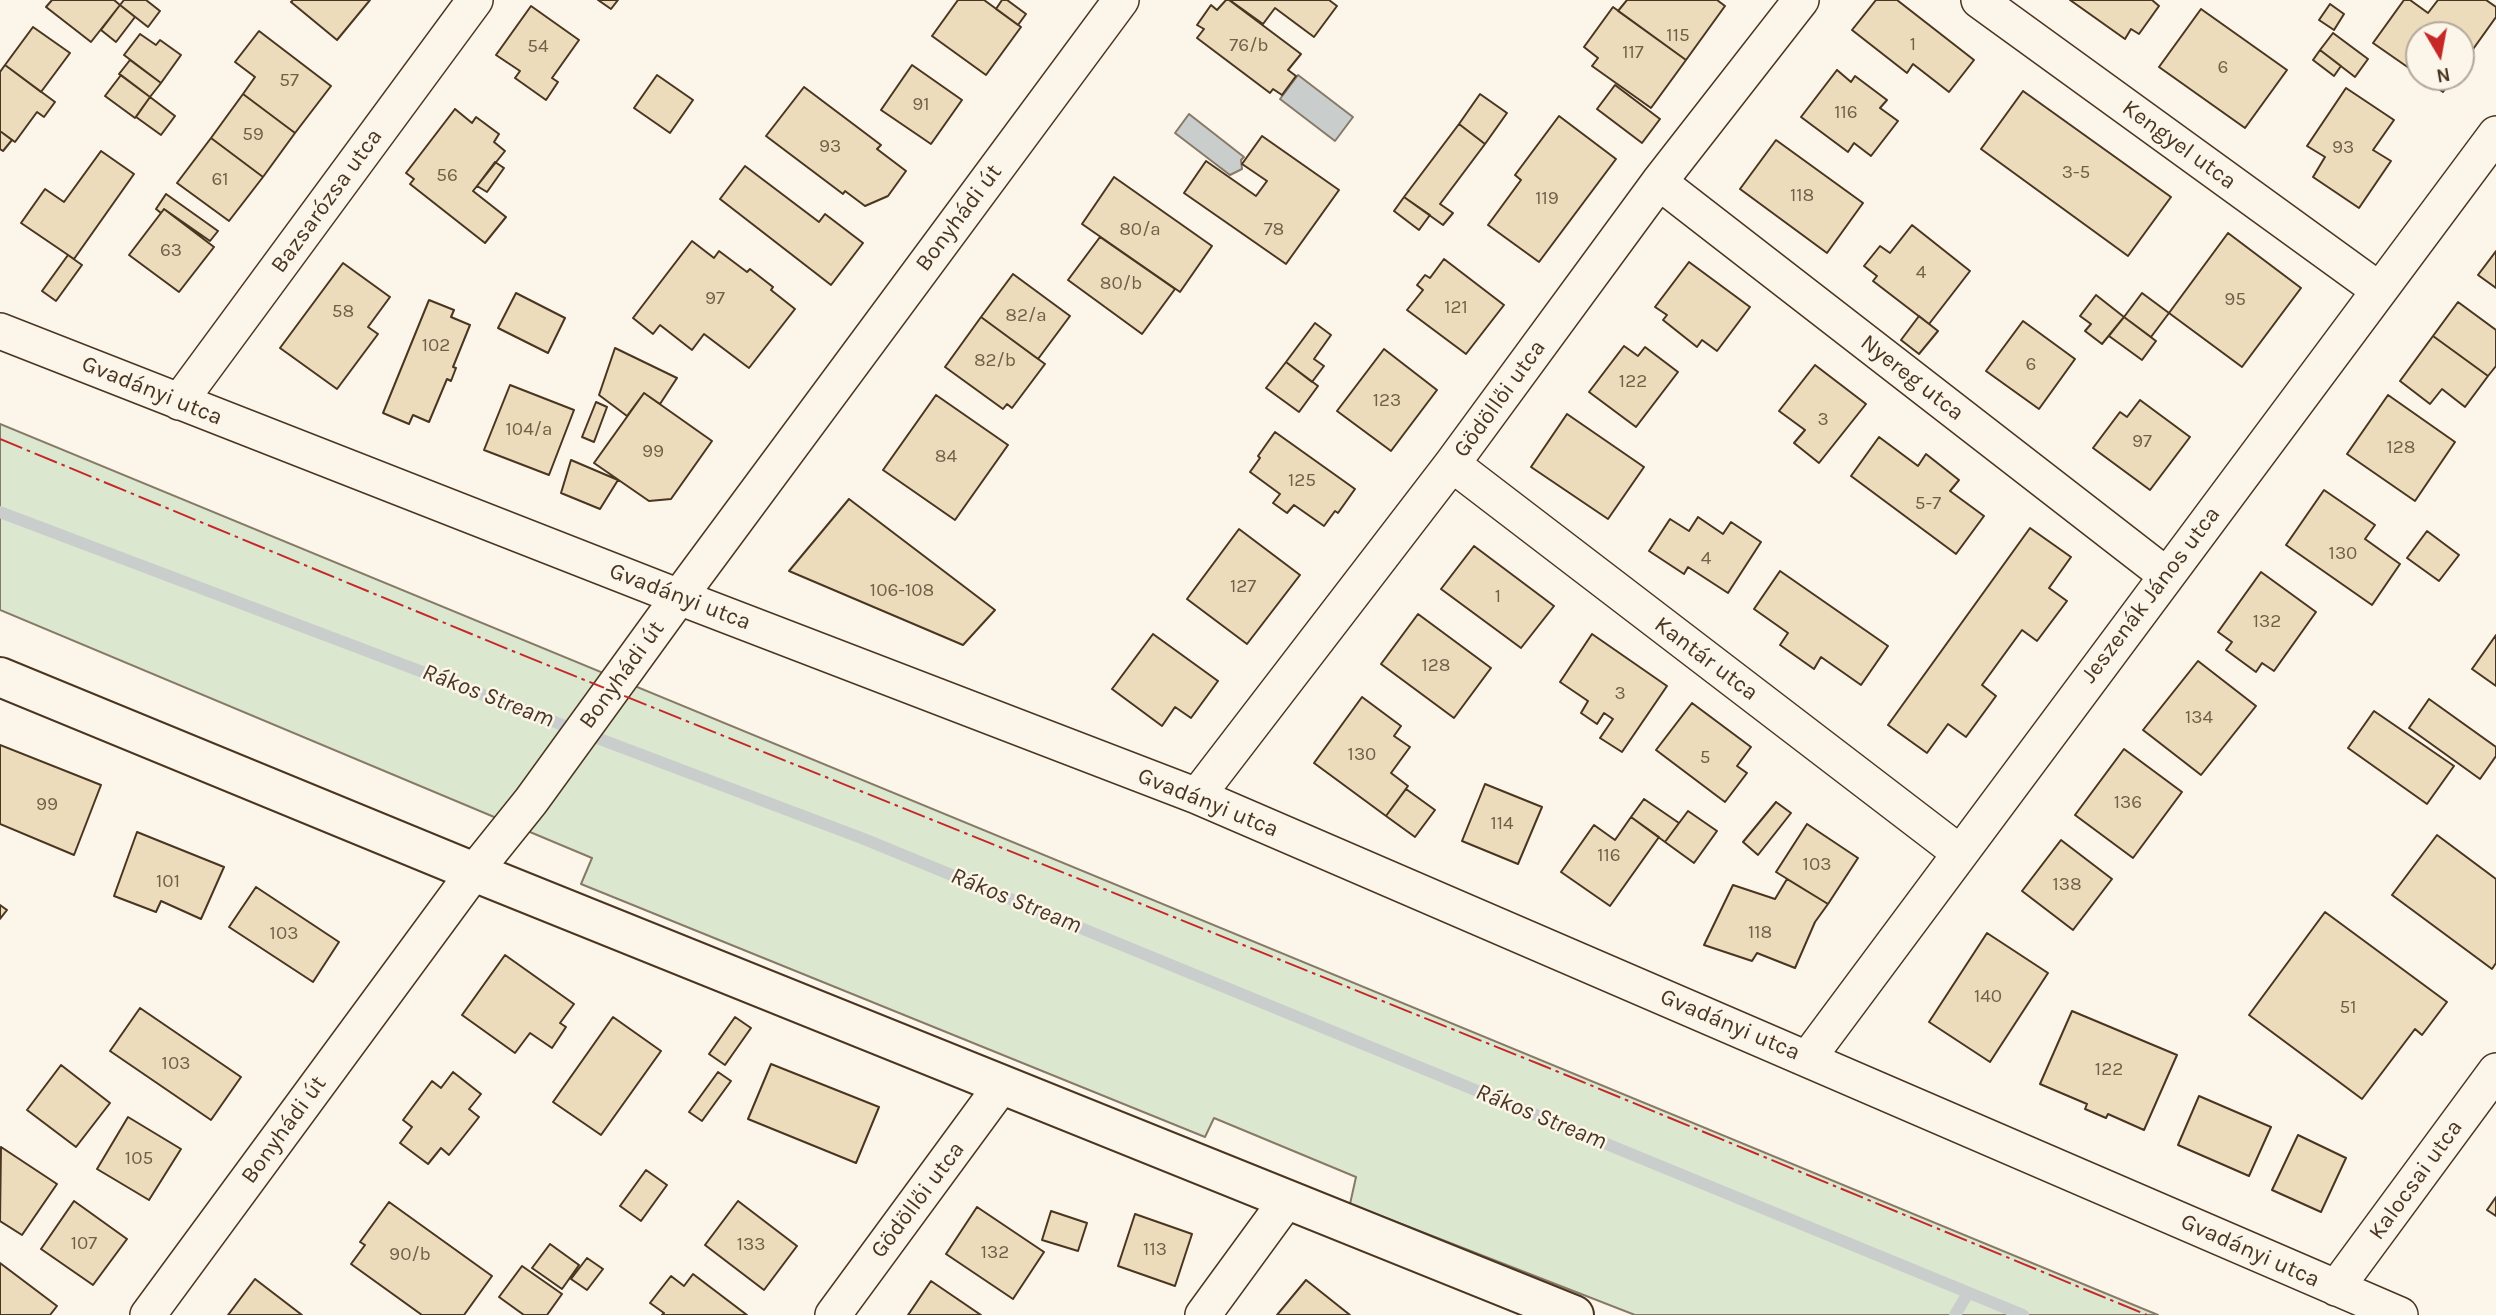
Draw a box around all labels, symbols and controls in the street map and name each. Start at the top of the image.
north arrow [2405,21,2475,91]
house number: 115 [1666,25,1690,47]
house number: 1 [1910,34,1916,56]
house number: 76/b [1229,35,1269,57]
house number: 54 [527,36,549,58]
house number: 117 [1622,42,1644,64]
house number: 6 [2218,57,2228,79]
text: N [2435,63,2452,87]
house number: 57 [279,70,299,92]
house number: 91 [912,94,930,116]
street label: Kengyel utca [2116,94,2242,196]
house number: 116 [1834,102,1858,124]
street label: Bazsarózsa utca [265,123,389,279]
house number: 59 [242,124,264,146]
house number: 93 [819,136,841,158]
house number: 93 [2332,137,2354,159]
street label: Bonyhádi út [910,159,1008,277]
house number: 3-5 [2062,162,2090,184]
house number: 56 [436,165,458,187]
house number: 61 [211,169,229,191]
house number: 118 [1790,185,1814,207]
house number: 119 [1535,188,1559,210]
house number: 80/a [1119,219,1161,241]
house number: 78 [1264,219,1284,241]
house number: 63 [160,240,182,262]
house number: 4 [1916,262,1926,284]
house number: 80/b [1100,273,1142,295]
house number: 97 [705,288,725,310]
house number: 95 [2224,289,2246,311]
house number: 121 [1444,297,1468,319]
house number: 58 [332,301,354,323]
house number: 82/a [1005,305,1047,327]
street label: Nyereg utca [1855,329,1969,427]
house number: 102 [422,335,450,357]
street label: Gödöllői utca [1448,335,1552,463]
street label: Gvadányi utca [78,350,226,432]
house number: 82/b [974,350,1016,372]
house number: 6 [2026,354,2036,376]
house number: 122 [1619,371,1647,393]
house number: 123 [1373,390,1401,412]
house number: 3 [1817,409,1829,431]
house number: 104/a [506,419,552,441]
house number: 97 [2132,431,2152,453]
house number: 128 [2387,437,2415,459]
house number: 99 [642,441,664,463]
house number: 84 [935,446,957,468]
house number: 125 [1288,470,1316,492]
house number: 5-7 [1915,493,1941,515]
street label: Jeszenák János utca [2076,501,2226,689]
house number: 130 [2329,543,2357,565]
house number: 4 [1701,548,1711,570]
street label: Gvadányi utca [605,557,755,637]
house number: 127 [1230,576,1256,598]
house number: 106-108 [870,580,934,602]
house number: 1 [1495,586,1501,608]
street label: Kantár utca [1649,611,1763,707]
house number: 132 [2253,611,2281,633]
street label: Bonyhádi út [574,616,670,734]
house number: 128 [1422,655,1450,677]
water label: Rákos Stream [418,658,558,734]
house number: 3 [1614,683,1626,705]
house number: 134 [2185,707,2213,729]
house number: 130 [1348,744,1376,766]
house number: 5 [1700,747,1710,769]
street label: Gvadányi utca [1134,762,1282,844]
house number: 136 [2114,792,2142,814]
house number: 99 [36,794,58,816]
house number: 114 [1490,813,1514,835]
house number: 116 [1597,845,1621,867]
house number: 103 [1803,854,1831,876]
water label: Rákos Stream [946,862,1086,940]
house number: 101 [156,871,180,893]
house number: 138 [2052,874,2082,896]
house number: 118 [1748,922,1772,944]
house number: 103 [270,923,298,945]
street label: Gvadányi utca [1656,983,1804,1067]
house number: 140 [1974,986,2002,1008]
house number: 51 [2339,997,2357,1019]
house number: 103 [162,1053,190,1075]
house number: 122 [2095,1059,2123,1081]
street label: Bonyhádi út [236,1071,332,1189]
water label: Rákos Stream [1471,1078,1611,1156]
street label: Kalocsai utca [2363,1115,2469,1245]
street label: Gödöllői utca [865,1136,971,1264]
house number: 105 [125,1148,153,1170]
street label: Gvadányi utca [2176,1208,2324,1294]
house number: 107 [71,1233,97,1255]
house number: 133 [737,1234,765,1256]
house number: 113 [1143,1239,1167,1261]
house number: 132 [981,1242,1009,1264]
house number: 90/b [389,1244,431,1266]

